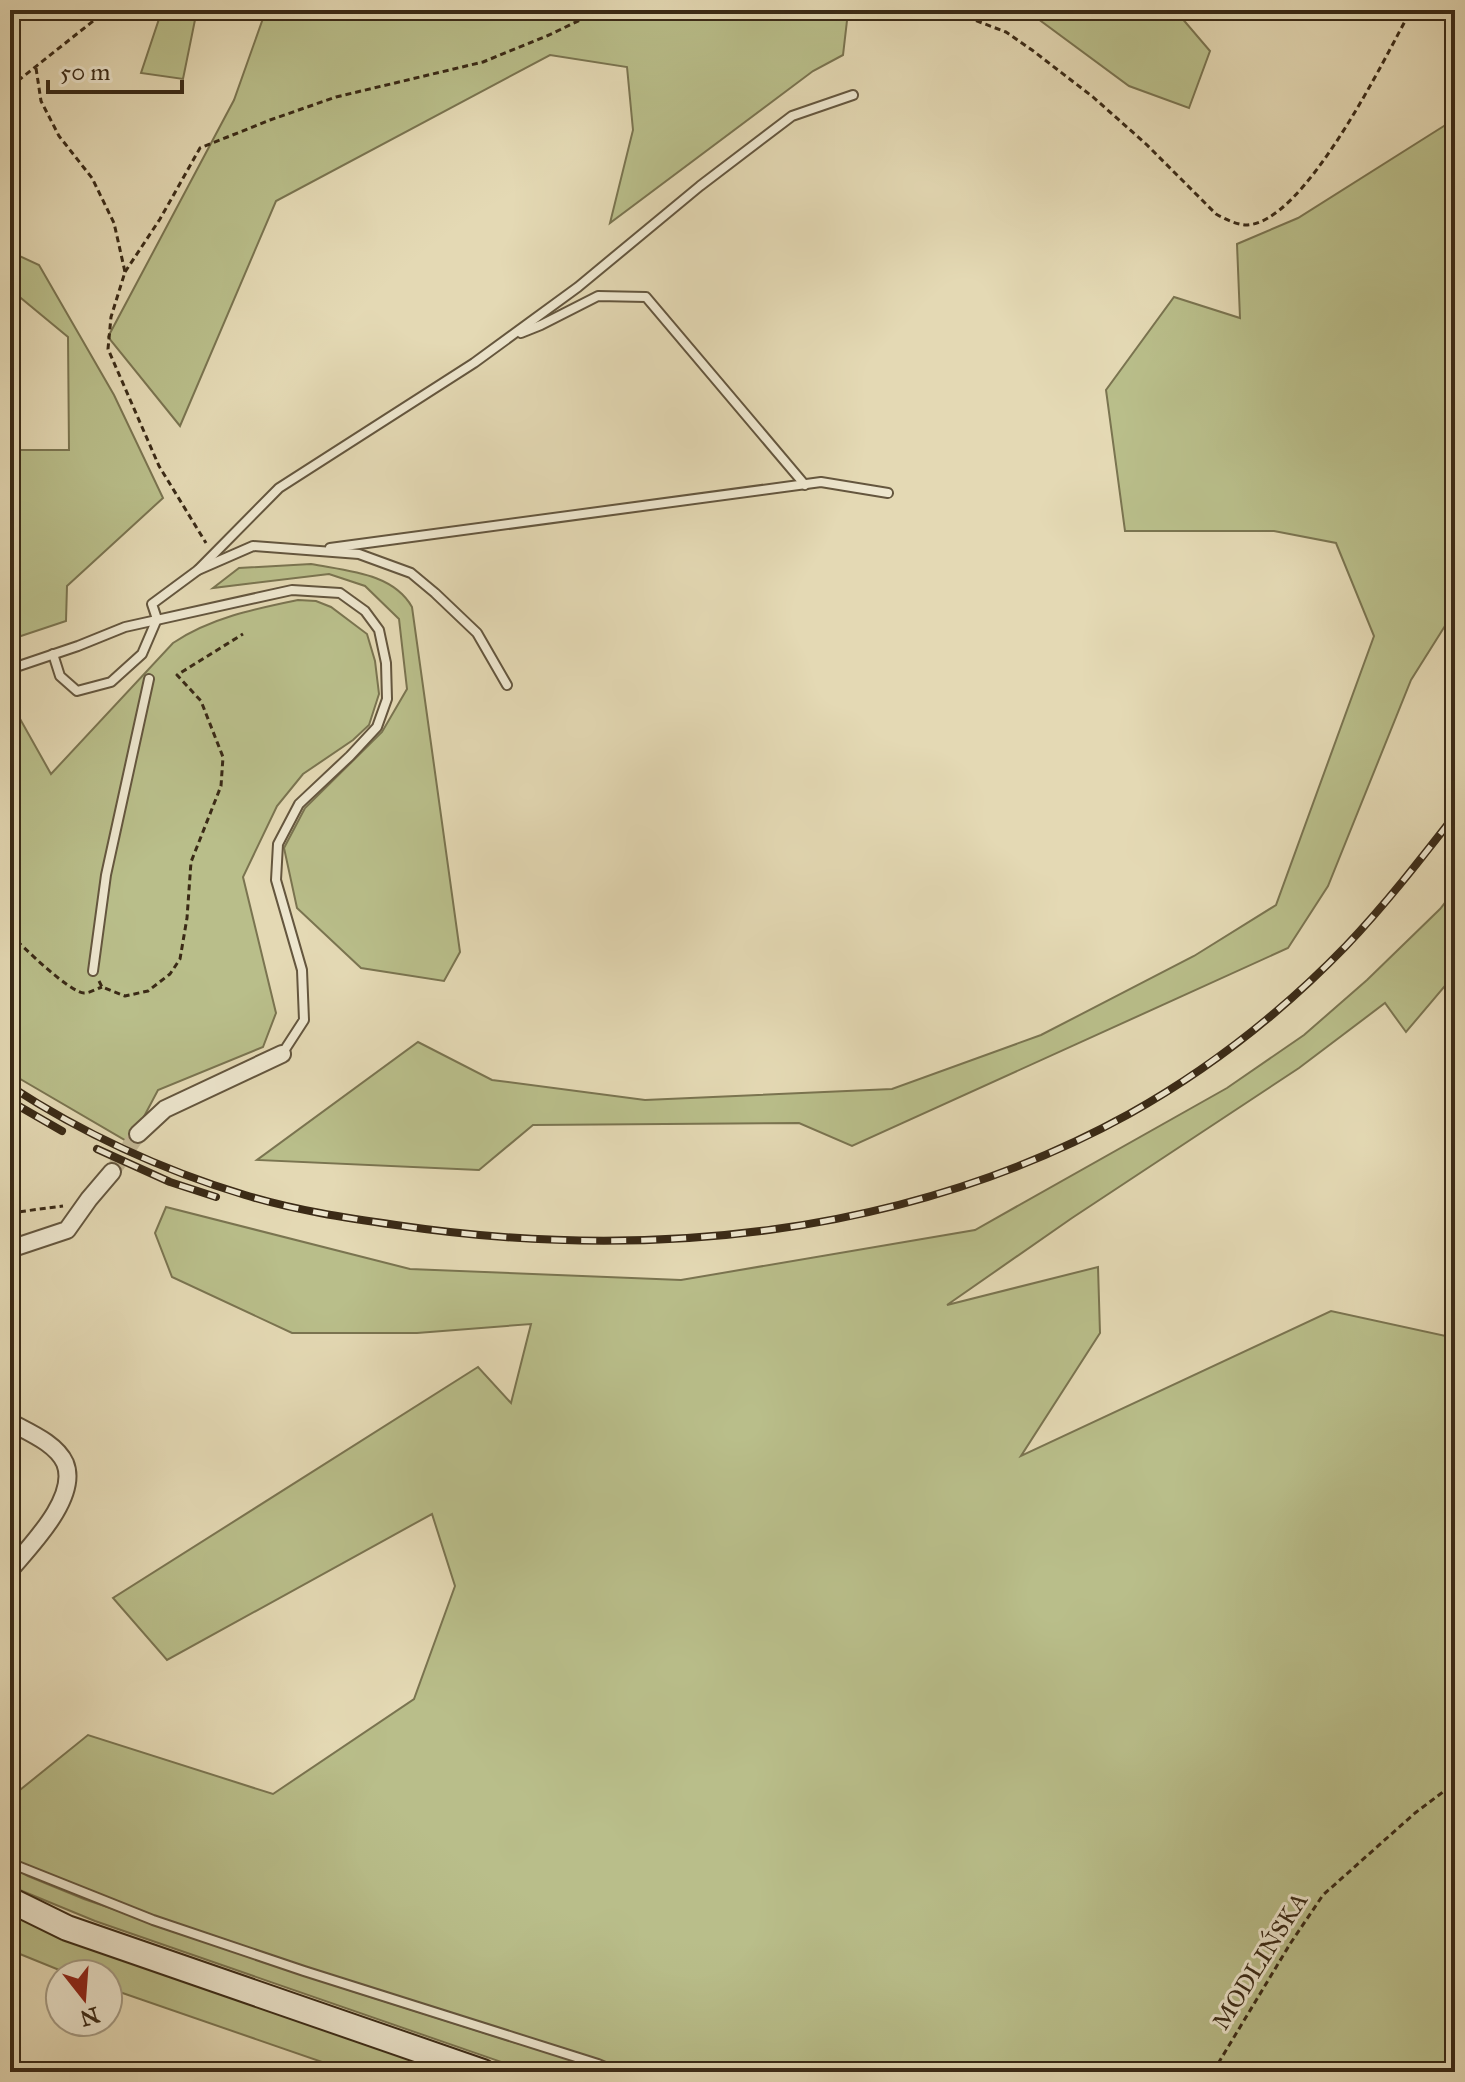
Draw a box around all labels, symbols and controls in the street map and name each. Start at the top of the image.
scale bar [48,44,182,94]
text: 50 m [60,57,110,87]
street label: MODLIŃSKA [1206,1887,1314,2035]
north arrow [44,1958,124,2038]
text: N [77,2001,103,2032]

